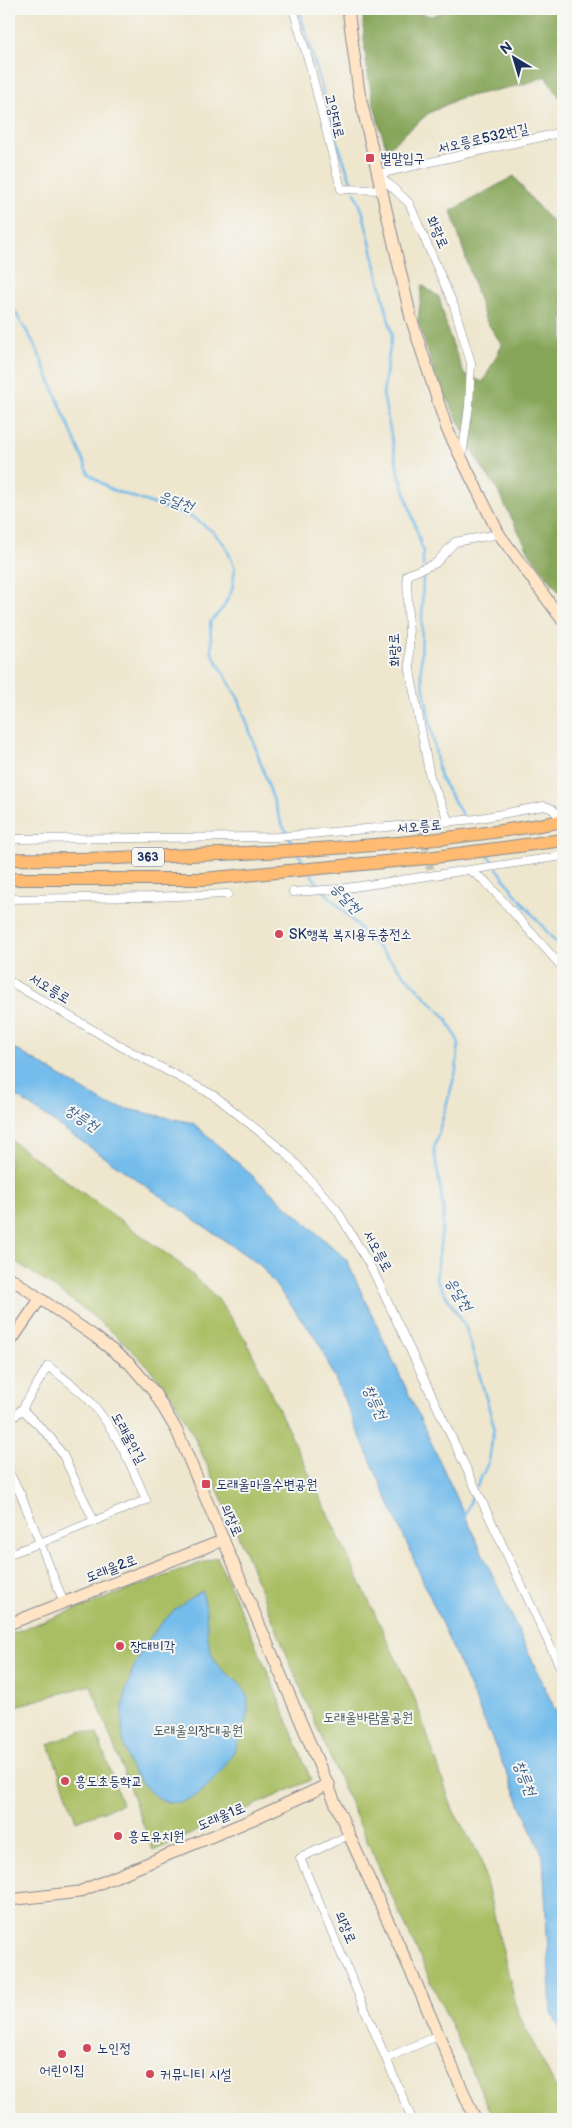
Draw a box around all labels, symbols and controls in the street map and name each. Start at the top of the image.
north arrow [490,32,540,82]
text: N [497,38,516,58]
street label: 고양대로 [321,92,348,140]
street label: 서오릉로532번길 [436,120,531,157]
place label: 벌말입구 [380,150,425,167]
marker: 벌말입구 [364,152,376,164]
street label: 화랑로 [423,213,452,251]
water label: 응달천 [156,486,198,517]
street label: 화랑로 [385,633,404,667]
street label: 서오릉로 [396,816,442,837]
road number: 363 [132,848,164,866]
water label: 응달천 [326,879,366,919]
place label: SK행복 복지용두충전소 [289,926,412,943]
marker: SK행복 복지용두충전소 [273,928,285,940]
street label: 서오릉로 [26,970,73,1007]
water label: 창릉천 [61,1101,104,1137]
street label: 서오릉로 [359,1227,396,1275]
water label: 응달천 [441,1274,477,1316]
water label: 창릉천 [358,1382,392,1424]
street label: 도래울안길 [107,1409,150,1468]
place label: 도래울마을수변공원 [216,1476,317,1493]
marker: 도래울마을수변공원 [200,1478,212,1490]
street label: 의장로 [217,1501,246,1539]
street label: 도래울2로 [83,1551,139,1586]
place label: 장대비각 [130,1638,175,1655]
marker: 장대비각 [114,1640,126,1652]
park label: 도래울바람물공원 [323,1709,413,1726]
park label: 도래울의장대공원 [153,1722,243,1739]
water label: 창릉천 [509,1758,541,1800]
place label: 흥도초등학교 [75,1773,143,1790]
marker: 흥도초등학교 [59,1775,71,1787]
street label: 도래울1로 [195,1799,248,1834]
place label: 흥도유치원 [128,1828,184,1845]
marker: 흥도유치원 [112,1830,124,1842]
street label: 의장로 [331,1908,360,1946]
place label: 노인정 [97,2040,131,2057]
marker: 노인정 [81,2042,93,2054]
marker: 어린이집 [56,2048,68,2060]
place label: 어린이집 [39,2062,85,2079]
place label: 커뮤니티 시설 [160,2066,231,2083]
marker: 커뮤니티 시설 [144,2068,156,2080]

